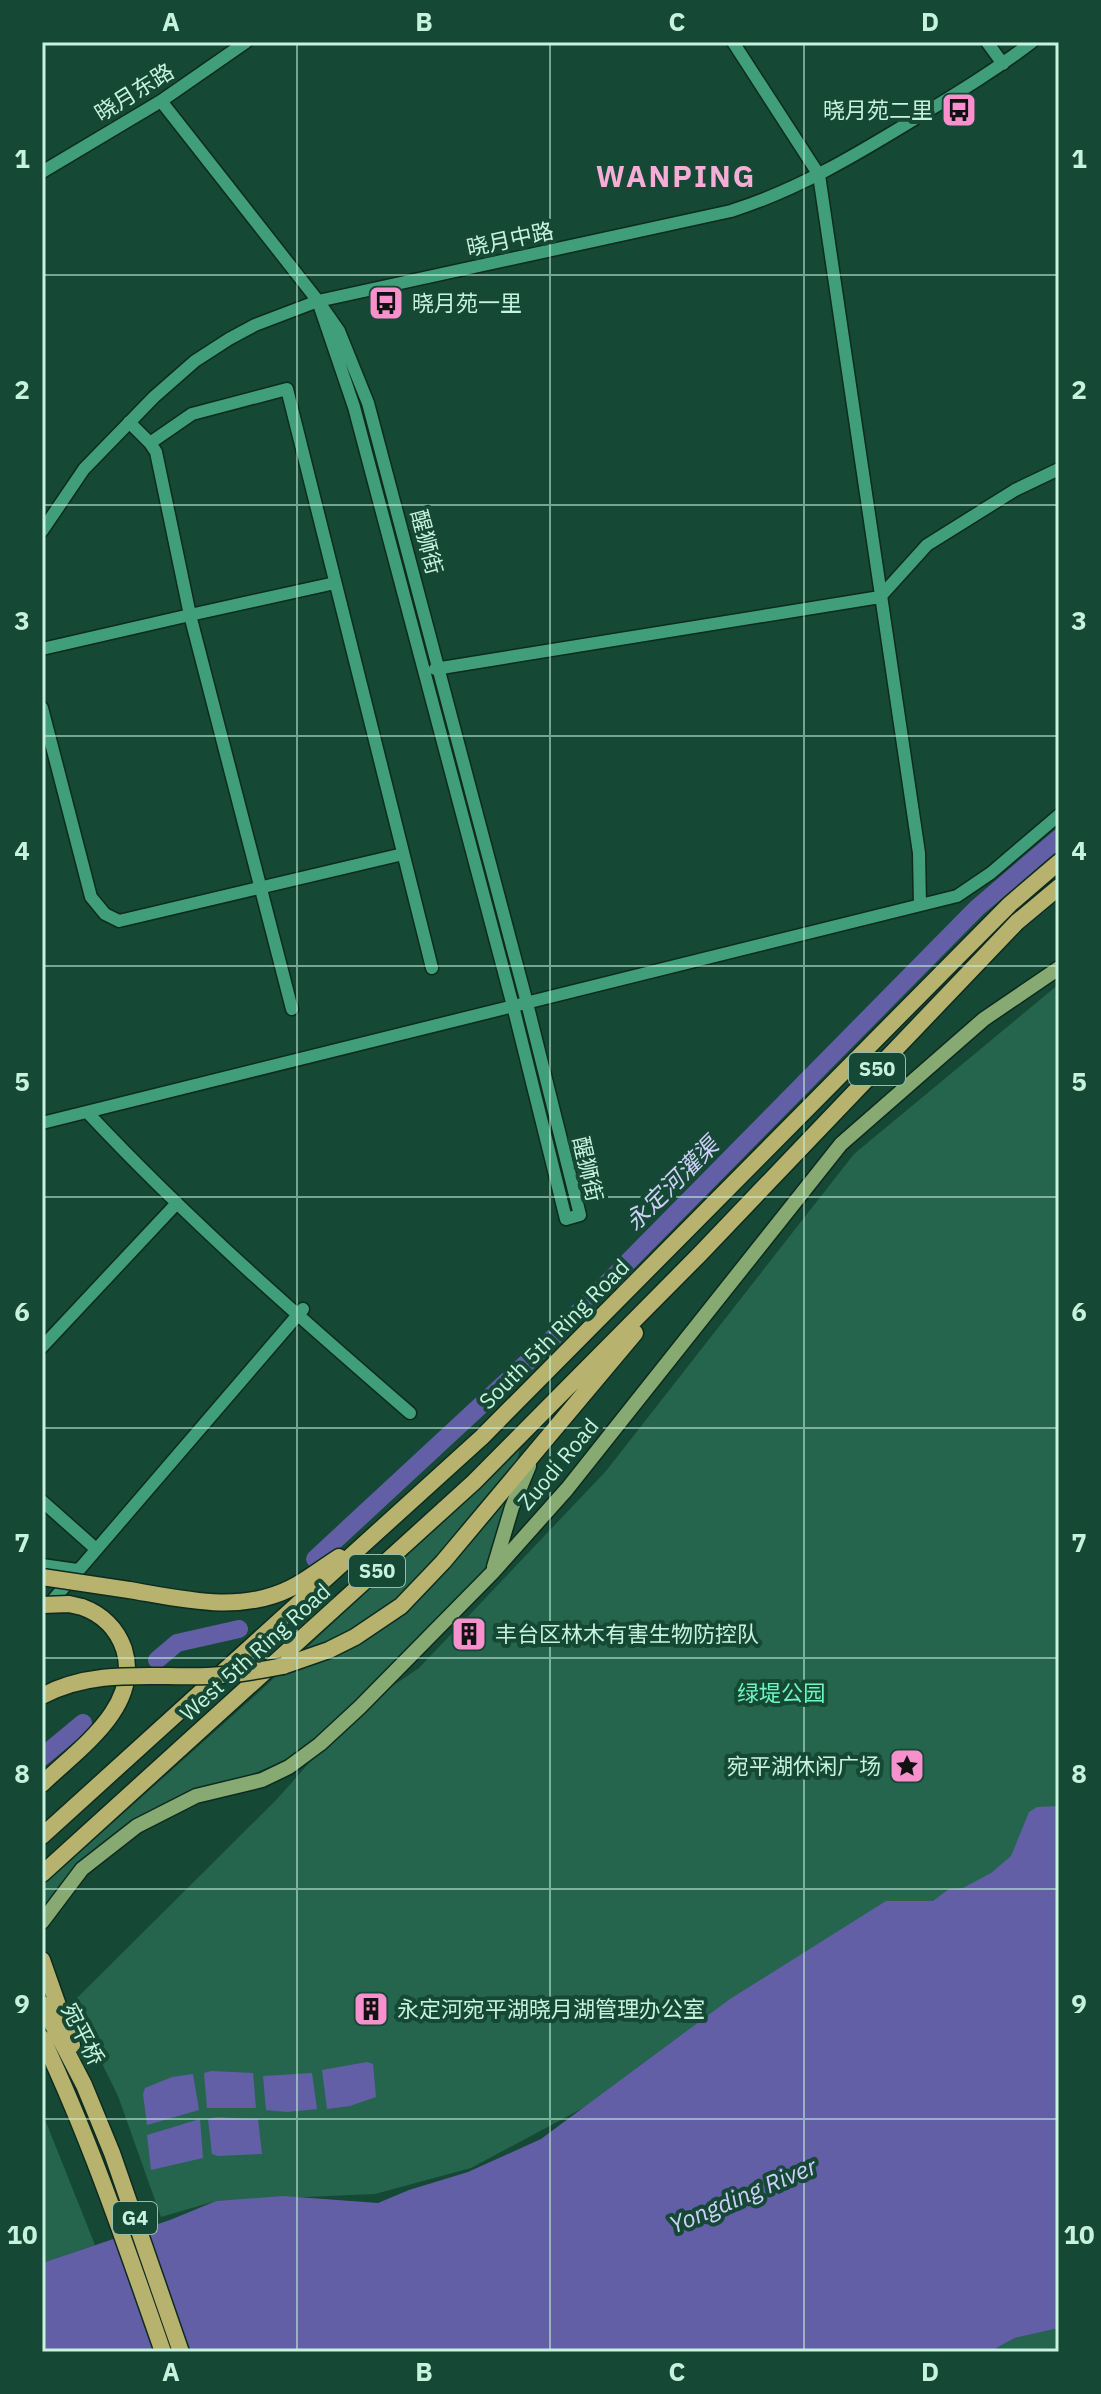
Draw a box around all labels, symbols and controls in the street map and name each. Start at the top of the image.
text: A [162,4,180,38]
text: B [415,4,433,38]
text: C [669,4,686,38]
text: D [921,4,939,38]
street label: 晓月东路 [89,56,179,127]
bus stop icon: 晓月苑二里 [940,91,978,129]
place label: 晓月苑二里 [823,95,933,124]
text: 1 [14,141,30,175]
text: 1 [1071,141,1087,175]
district label: WANPING [596,156,756,195]
street label: 晓月中路 [464,215,556,262]
bus stop icon: 晓月苑一里 [367,284,405,322]
place label: 晓月苑一里 [412,288,522,317]
text: 2 [14,372,30,406]
text: 2 [1071,372,1087,406]
street label: 醒狮街 [405,506,450,578]
text: 3 [14,603,30,637]
text: 3 [1071,603,1087,637]
text: 4 [14,833,30,867]
text: 4 [1071,833,1087,867]
road number: S50 [849,1053,905,1085]
text: 5 [14,1064,30,1098]
text: 5 [1071,1064,1087,1098]
water label: 永定河灌渠 [618,1127,727,1237]
street label: 醒狮街 [567,1133,610,1204]
street label: South 5th Ring Road [472,1252,635,1415]
text: 6 [14,1294,30,1328]
text: 6 [1071,1294,1087,1328]
street label: Zuodi Road [511,1412,605,1516]
text: 7 [14,1525,30,1559]
text: 7 [1071,1525,1087,1559]
road number: S50 [349,1555,405,1587]
street label: West 5th Ring Road [173,1576,336,1727]
building icon: 丰台区林木有害生物防控队 [450,1615,488,1653]
place label: 丰台区林木有害生物防控队 [495,1619,759,1648]
park label: 绿堤公园 [737,1678,825,1707]
place icon: 宛平湖休闲广场 [888,1747,926,1785]
place label: 宛平湖休闲广场 [727,1751,881,1780]
text: 8 [14,1756,30,1790]
text: 8 [1071,1756,1087,1790]
text: 9 [14,1986,30,2020]
text: 9 [1071,1986,1087,2020]
building icon: 永定河宛平湖晓月湖管理办公室 [352,1990,390,2028]
place label: 永定河宛平湖晓月湖管理办公室 [397,1994,705,2023]
street label: 宛平桥 [56,1998,111,2070]
water label: Yongding River [664,2149,822,2241]
road number: G4 [113,2202,157,2234]
text: 10 [6,2217,38,2251]
text: 10 [1063,2217,1095,2251]
text: A [162,2354,180,2388]
text: B [415,2354,433,2388]
text: C [669,2354,686,2388]
text: D [921,2354,939,2388]

